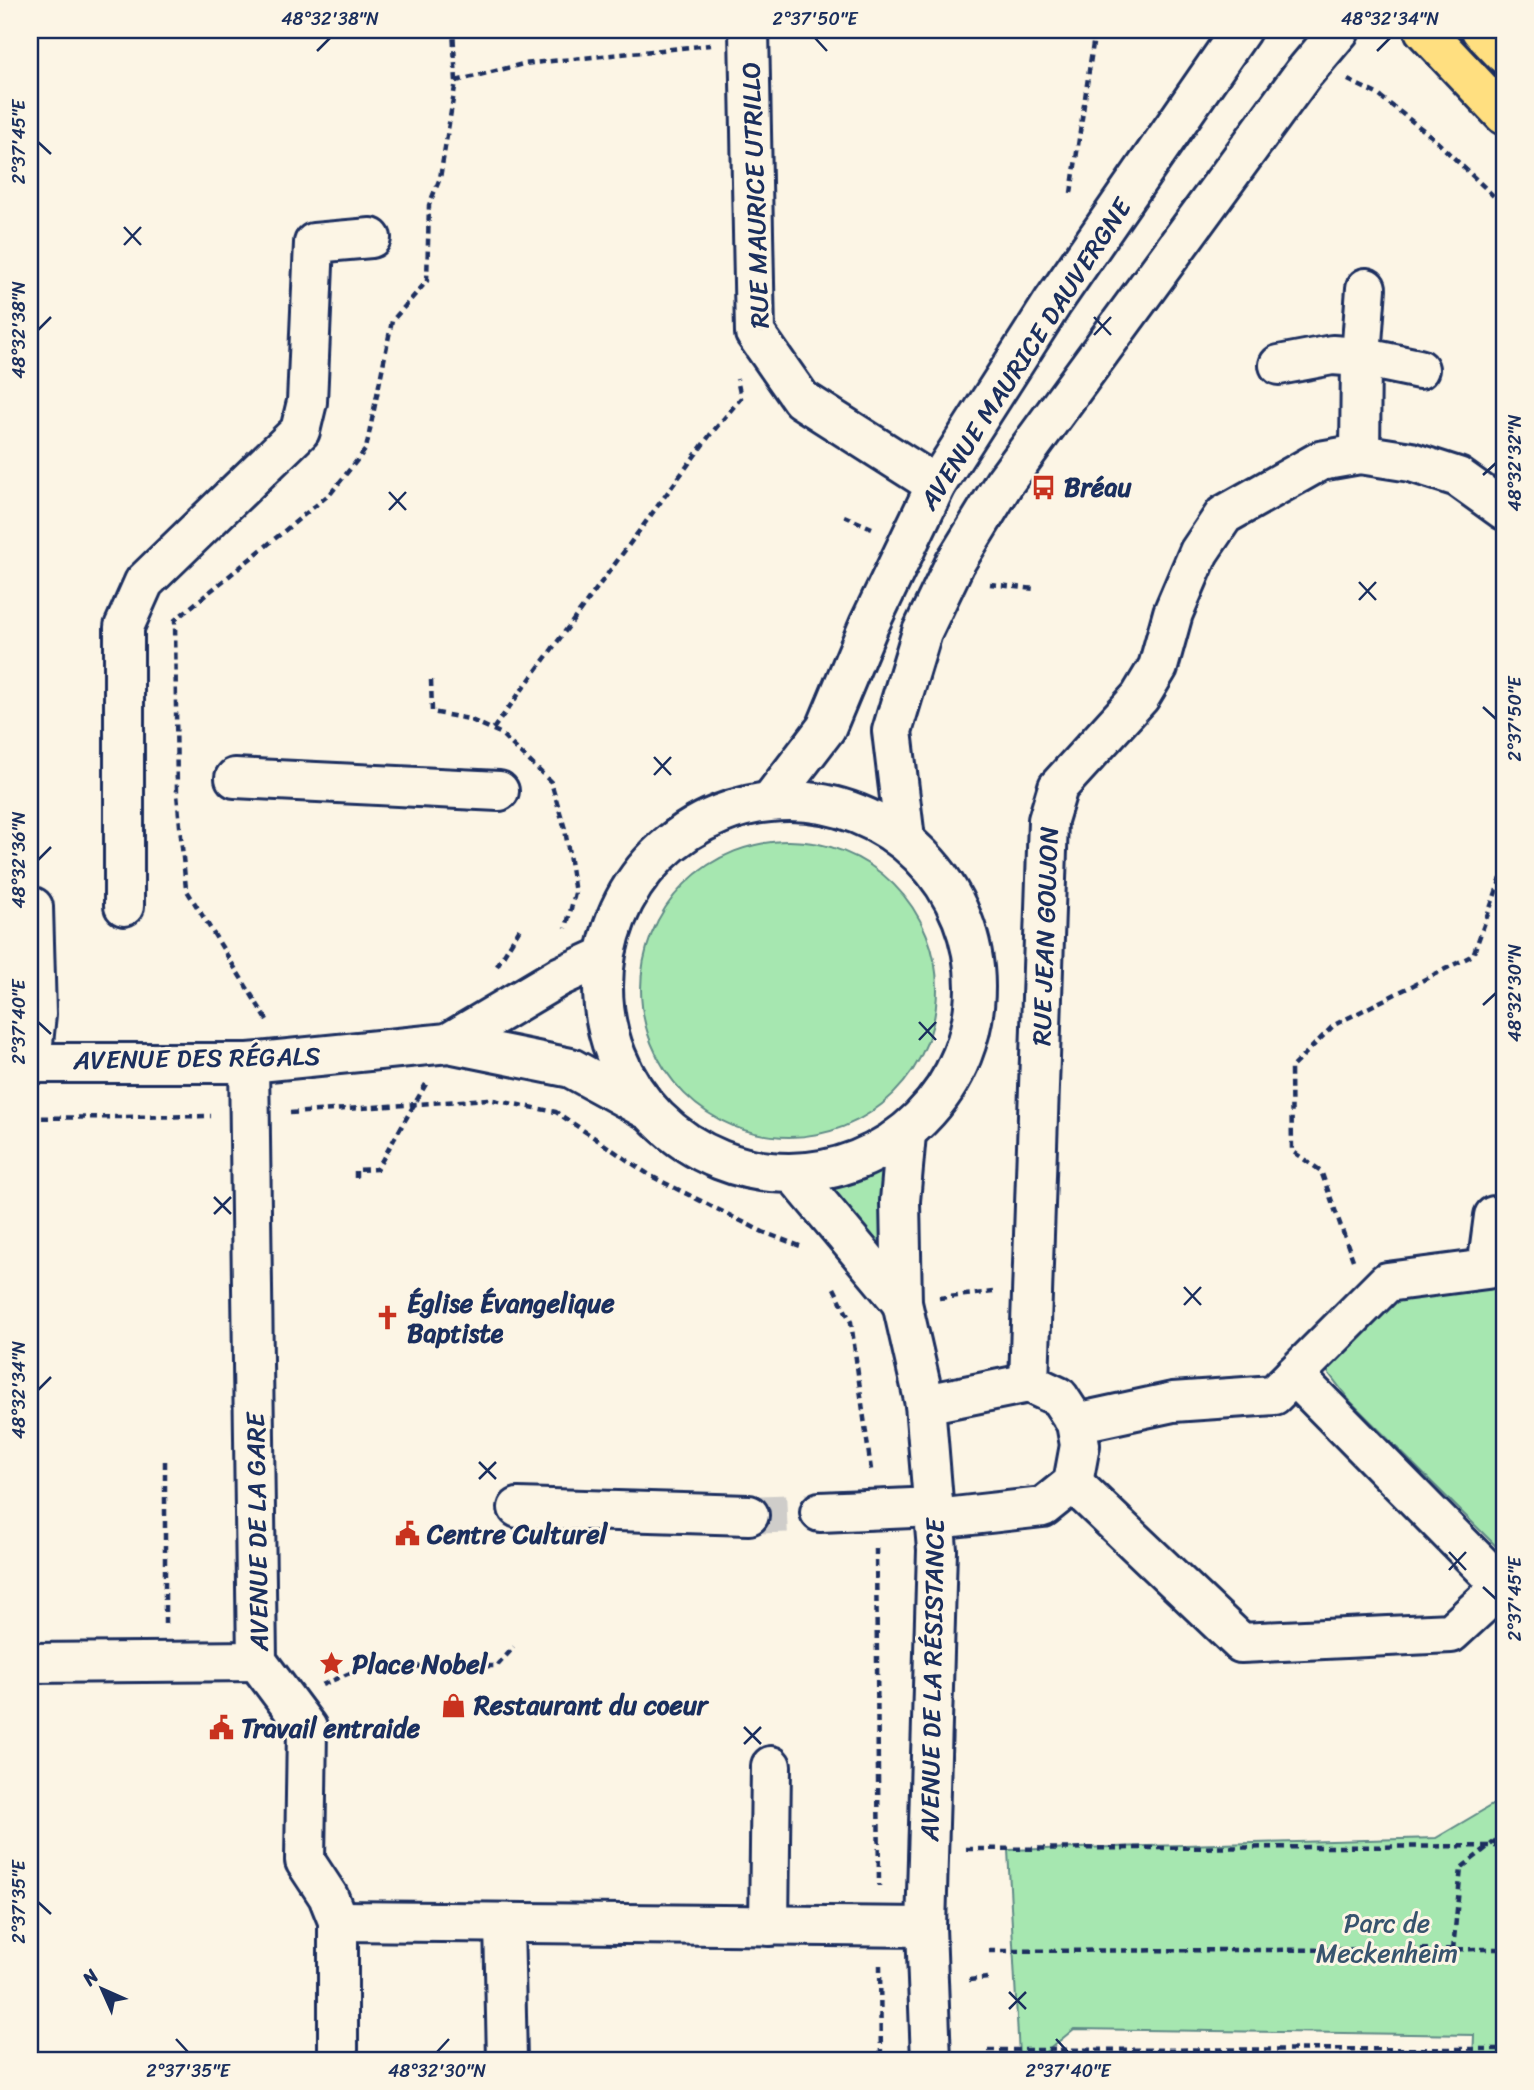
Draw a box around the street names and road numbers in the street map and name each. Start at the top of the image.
street label: RUE MAURICE UTRILLO [727,61,783,329]
street label: AVENUE MAURICE DAUVERGNE [906,187,1144,520]
street label: RUE JEAN GOUJON [1018,825,1072,1047]
street label: AVENUE DES RÉGALS [72,1033,321,1083]
street label: AVENUE DE LA GARE [232,1411,282,1653]
street label: AVENUE DE LA RÉSISTANCE [906,1517,958,1843]

